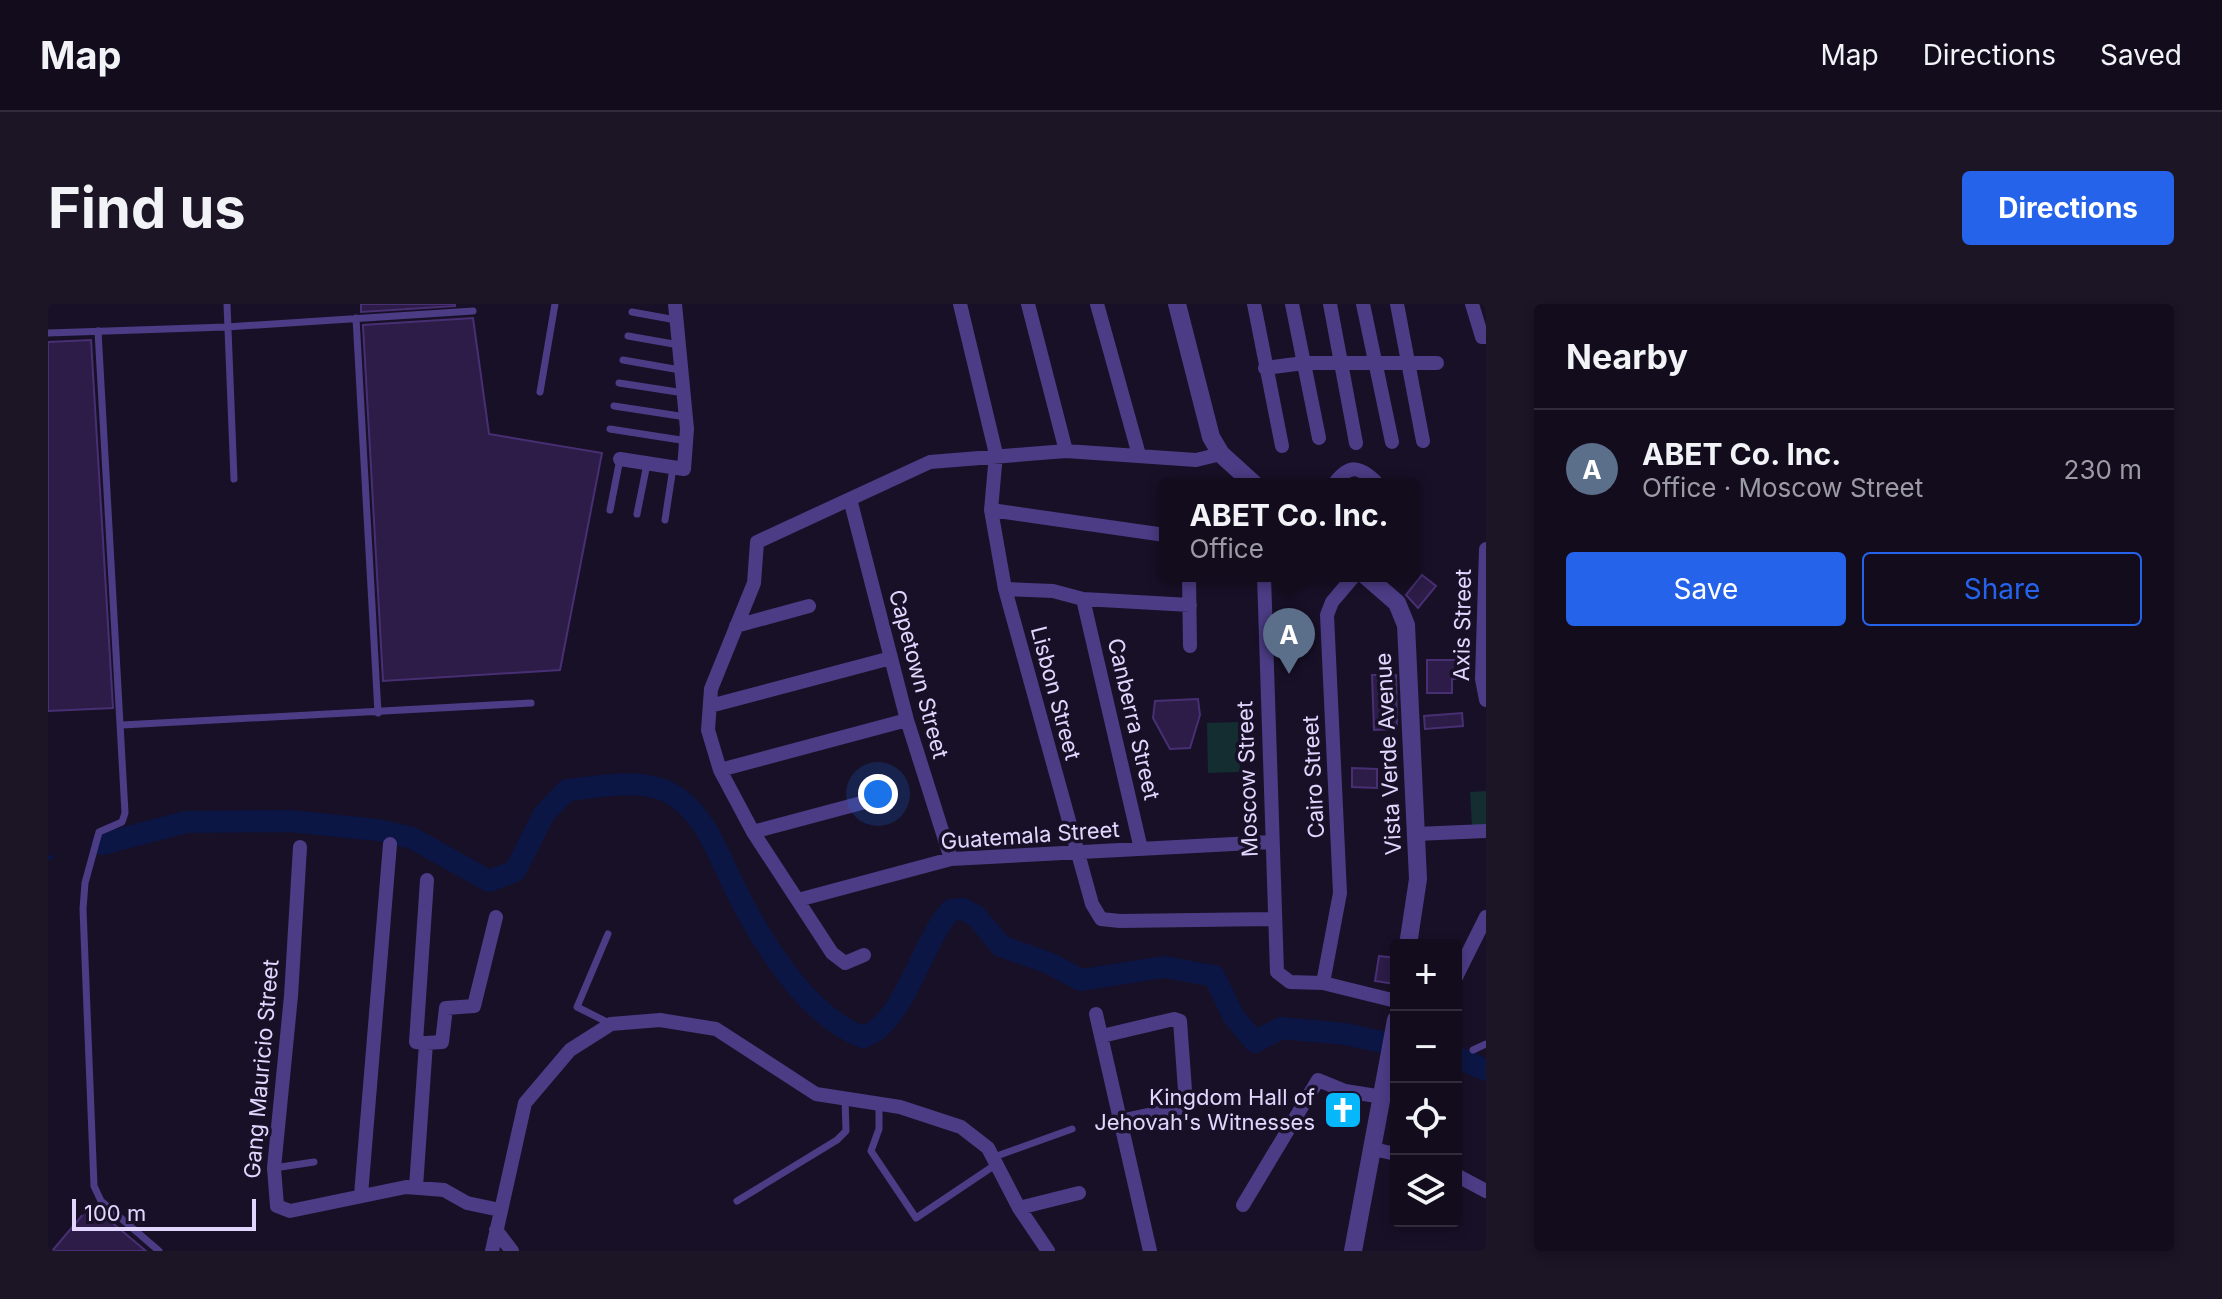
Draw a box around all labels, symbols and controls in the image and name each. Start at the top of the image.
text: Map [40,32,121,78]
text: Map [1820,38,1879,72]
text: Directions [1923,38,2056,72]
text: Saved [2100,38,2182,72]
button: Directions [1962,171,2174,245]
text: Find us [48,174,246,242]
text: Nearby [1566,336,1688,377]
text: ABET Co. Inc. [1642,436,1841,472]
text: A [1582,454,1602,485]
text: 230 m [2064,454,2142,485]
text: Office · Moscow Street [1642,472,1923,503]
popup [1159,478,1419,582]
text: ABET Co. Inc. [1189,497,1389,533]
text: Office [1189,533,1264,564]
button: Save [1566,552,1846,626]
button: Share [1862,552,2142,626]
street label: Axis Street [1448,569,1476,681]
street label: Capetown Street [884,587,954,761]
pin: A [1263,608,1315,674]
street label: Lisbon Street [1026,623,1086,763]
street label: Canberra Street [1103,636,1165,802]
street label: Vista Verde Avenue [1370,652,1406,856]
street label: Moscow Street [1231,700,1263,858]
street label: Cairo Street [1297,715,1329,839]
your location [858,774,898,814]
street label: Guatemala Street [940,816,1120,854]
map controls [1390,939,1462,1227]
button: + [1390,939,1462,1011]
street label: Gang Mauricio Street [238,958,284,1180]
button: − [1390,1011,1462,1083]
button: locate [1390,1083,1462,1155]
place label: Kingdom Hall of Jehovah's Witnesses [1094,1084,1315,1135]
church icon: Kingdom Hall of Jehovah's Witnesses [1322,1089,1364,1131]
button: layers [1390,1155,1462,1227]
scale bar [72,1195,256,1231]
text: 100 m [84,1200,146,1226]

